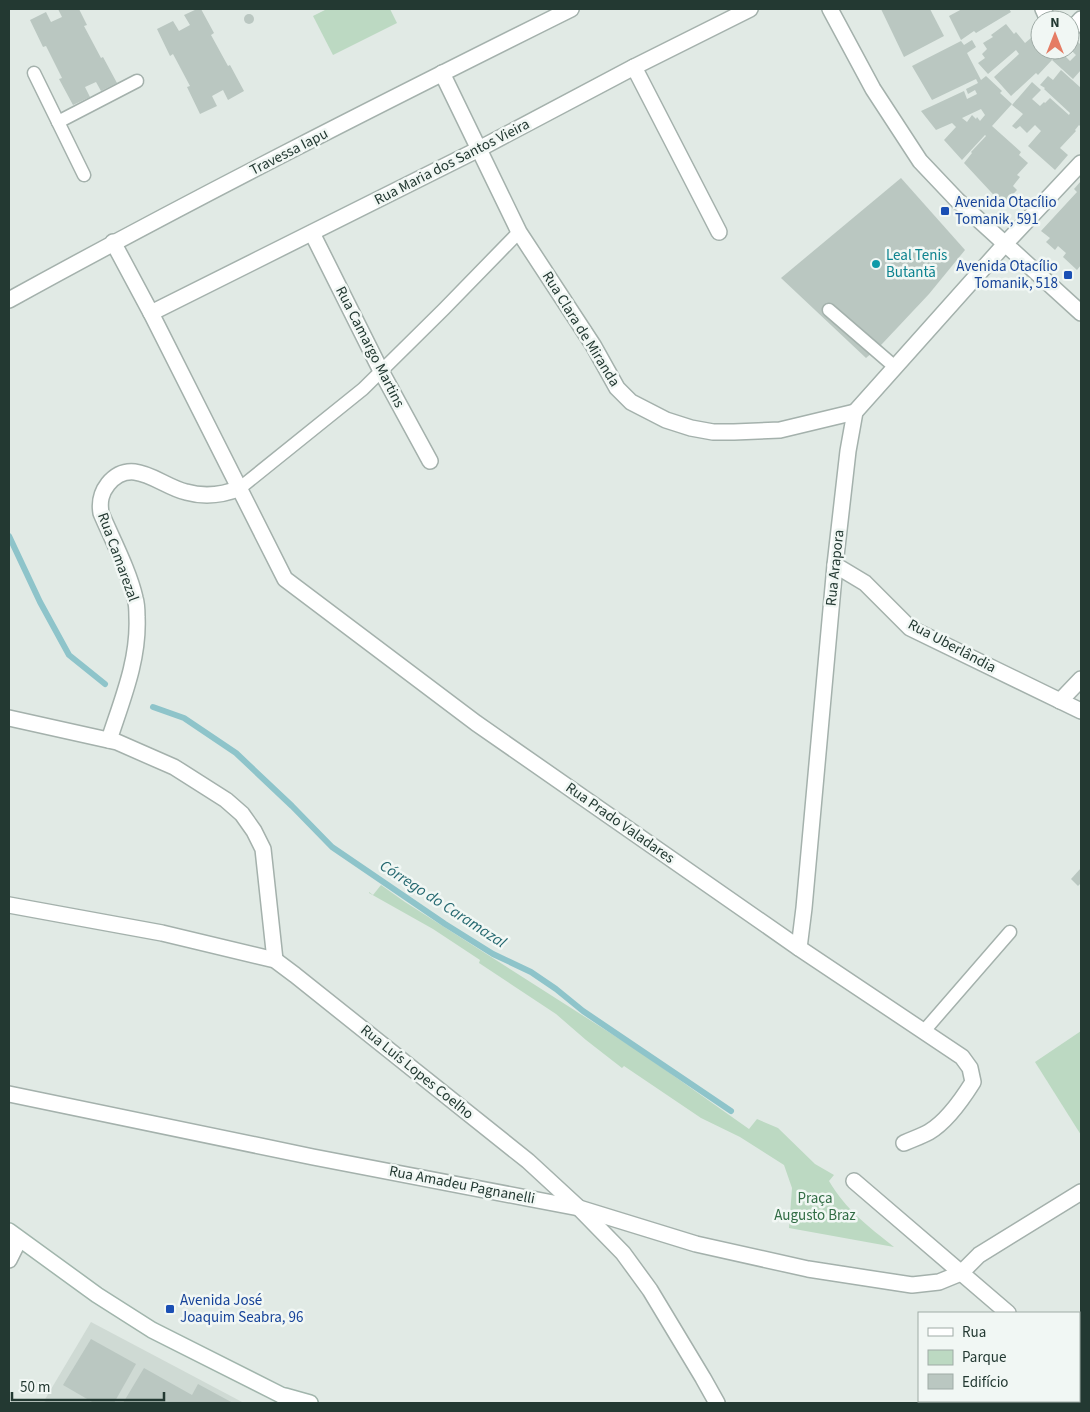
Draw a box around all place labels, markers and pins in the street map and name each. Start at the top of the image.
place label: Avenida Otacílio Tomanik, 591 [955,192,1057,230]
marker: Avenida Otacílio Tomanik, 591 [939,205,951,217]
place label: Leal Tenis Butantã [886,245,947,283]
place label: Avenida Otacílio Tomanik, 518 [956,256,1058,294]
marker: Leal Tenis Butantã [870,258,882,270]
marker: Avenida Otacílio Tomanik, 518 [1062,269,1074,281]
place label: Avenida José Joaquim Seabra, 96 [180,1290,303,1328]
marker: Avenida José Joaquim Seabra, 96 [164,1303,176,1315]

